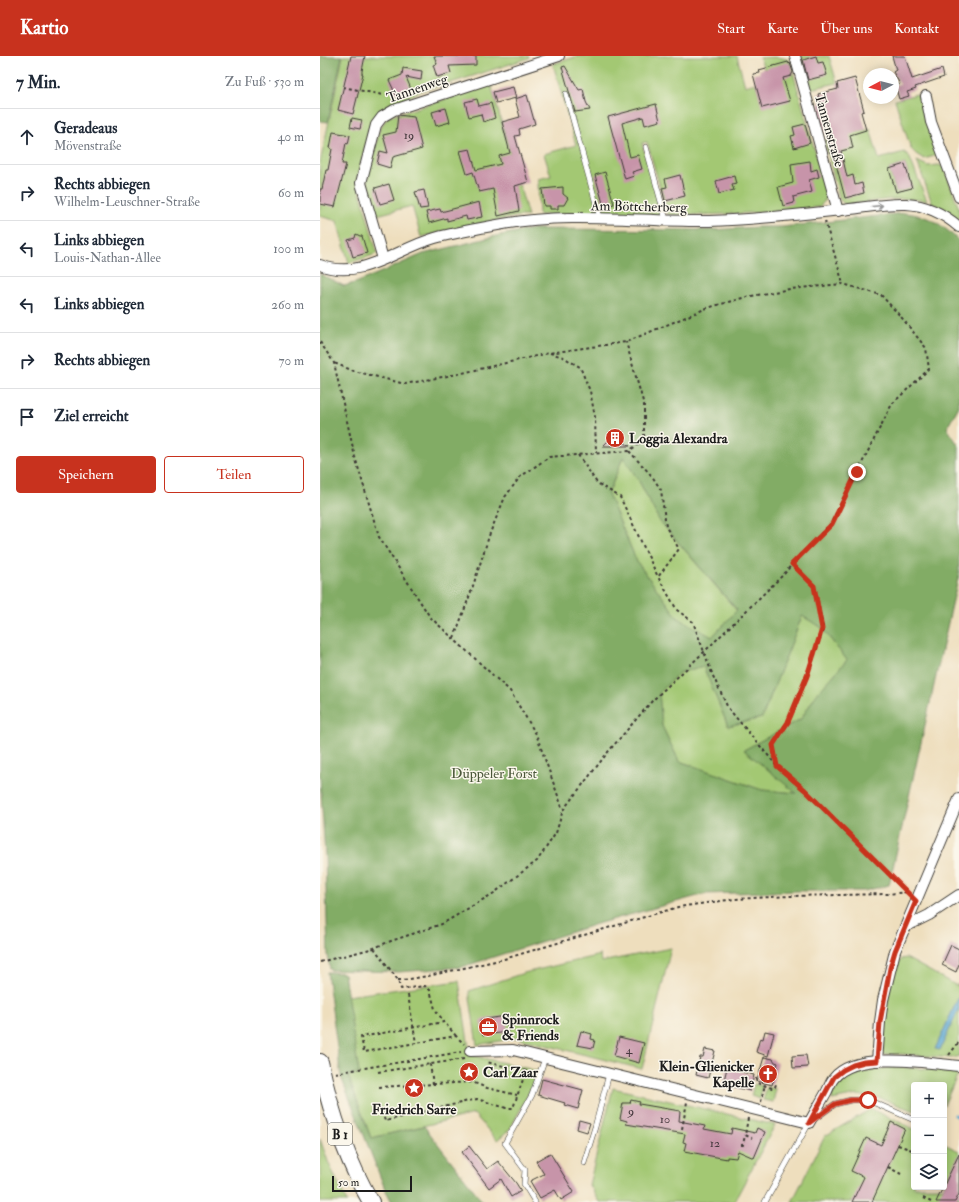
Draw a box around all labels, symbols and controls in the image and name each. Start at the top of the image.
text: Kartio [20,16,68,40]
text: Start [717,20,745,37]
text: Karte [767,20,798,37]
text: Über uns [820,20,872,37]
text: Kontakt [894,20,939,37]
north arrow [863,68,899,104]
street label: Tannenweg [385,70,451,107]
text: 7 Min. [16,72,60,93]
text: Zu Fuß · 530 m [225,74,304,90]
street label: Tannenstraße [811,91,848,169]
text: Geradeaus [54,119,117,138]
icon: ahead [16,126,38,148]
house number: 19 [404,128,414,143]
text: 40 m [278,129,304,145]
text: Mövenstraße [54,138,121,154]
text: Rechts abbiegen [54,175,150,194]
icon: right [16,182,38,204]
text: 60 m [278,185,304,201]
text: Wilhelm-Leuschner-Straße [54,194,200,210]
street label: Am Böttcherberg [590,197,688,216]
one-way arrow [870,203,883,210]
text: Links abbiegen [54,231,144,250]
icon: left [16,238,38,260]
text: 100 m [273,241,304,257]
text: Louis-Nathan-Allee [54,250,161,266]
icon: left [16,294,38,316]
text: Links abbiegen [54,295,144,314]
text: 260 m [271,297,304,313]
icon: right [16,350,38,372]
text: Rechts abbiegen [54,351,150,370]
text: 70 m [279,353,304,369]
icon: arrive [16,406,38,428]
text: Ziel erreicht [54,407,129,426]
building icon: Loggia Alexandra [604,427,626,449]
place label: Loggia Alexandra [629,430,729,448]
button: Speichern [16,456,156,493]
button: Teilen [164,456,304,493]
route end [848,463,866,481]
park label: Düppeler Forst [451,765,537,783]
place label: Spinnrock & Friends [502,1011,560,1044]
office icon: Spinnrock & Friends [477,1016,499,1038]
house number: 4 [626,1043,633,1058]
place label: Klein-Glienicker Kapelle [659,1058,755,1092]
place icon: Carl Zaar [458,1061,480,1083]
church icon: Klein-Glienicker Kapelle [757,1063,779,1085]
place label: Carl Zaar [483,1064,539,1081]
place icon: Friedrich Sarre [403,1077,425,1099]
map controls [911,1082,947,1190]
button: + [911,1082,947,1118]
route start [859,1091,877,1109]
place label: Friedrich Sarre [372,1101,456,1118]
house number: 9 [627,1104,634,1119]
house number: 10 [660,1112,670,1127]
button: − [911,1118,947,1154]
road number: B 1 [328,1123,352,1145]
house number: 12 [710,1136,720,1151]
button: layers [911,1154,947,1190]
scale bar [332,1174,412,1193]
text: 50 m [338,1176,359,1189]

